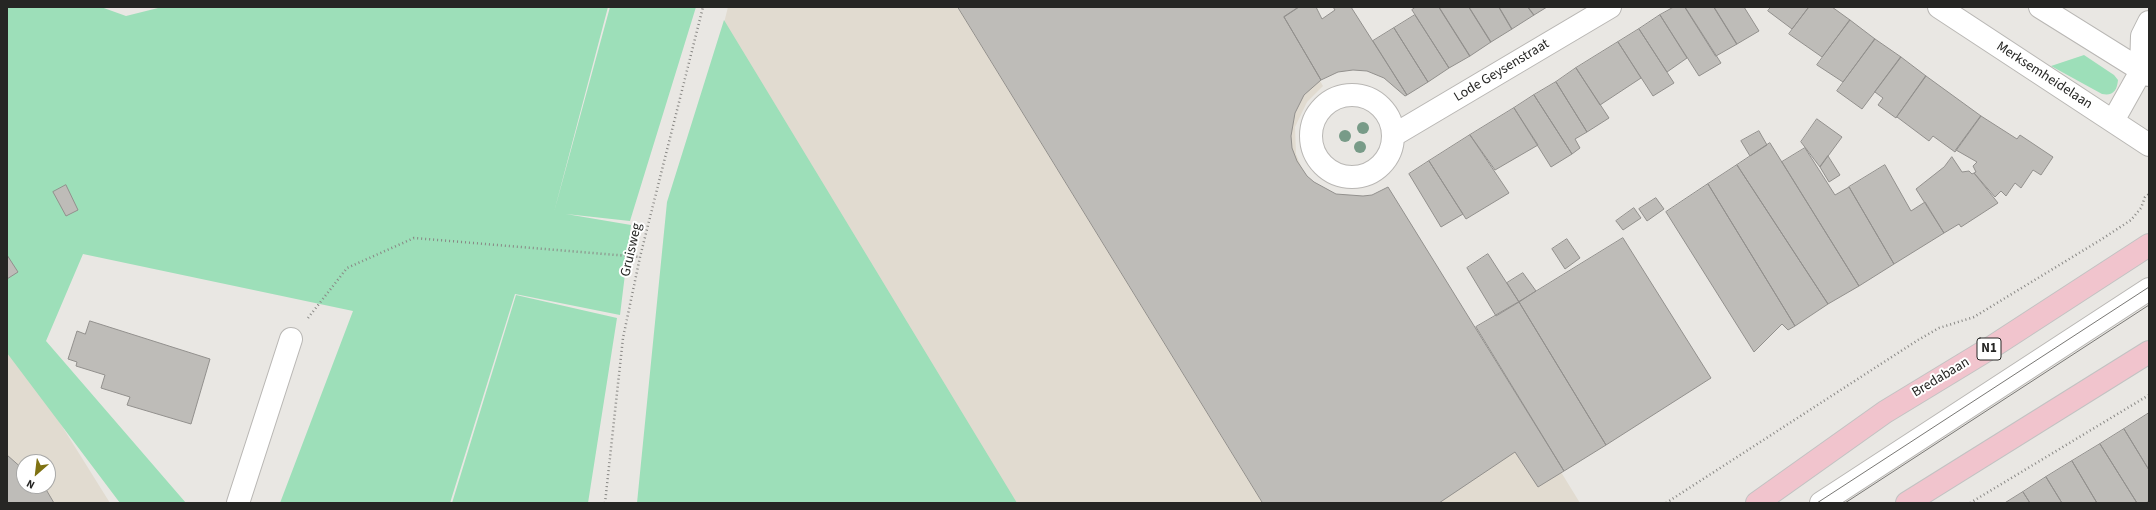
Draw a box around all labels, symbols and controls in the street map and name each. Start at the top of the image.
street label: Lode Geysenstraat [1451,36,1553,106]
street label: Merksemheidelaan [1993,39,2095,113]
street label: Gruisweg [618,222,646,278]
road number: N1 [1977,338,2001,360]
street label: Bredabaan [1909,354,1973,402]
north arrow [16,454,56,494]
text: N [24,476,37,492]

